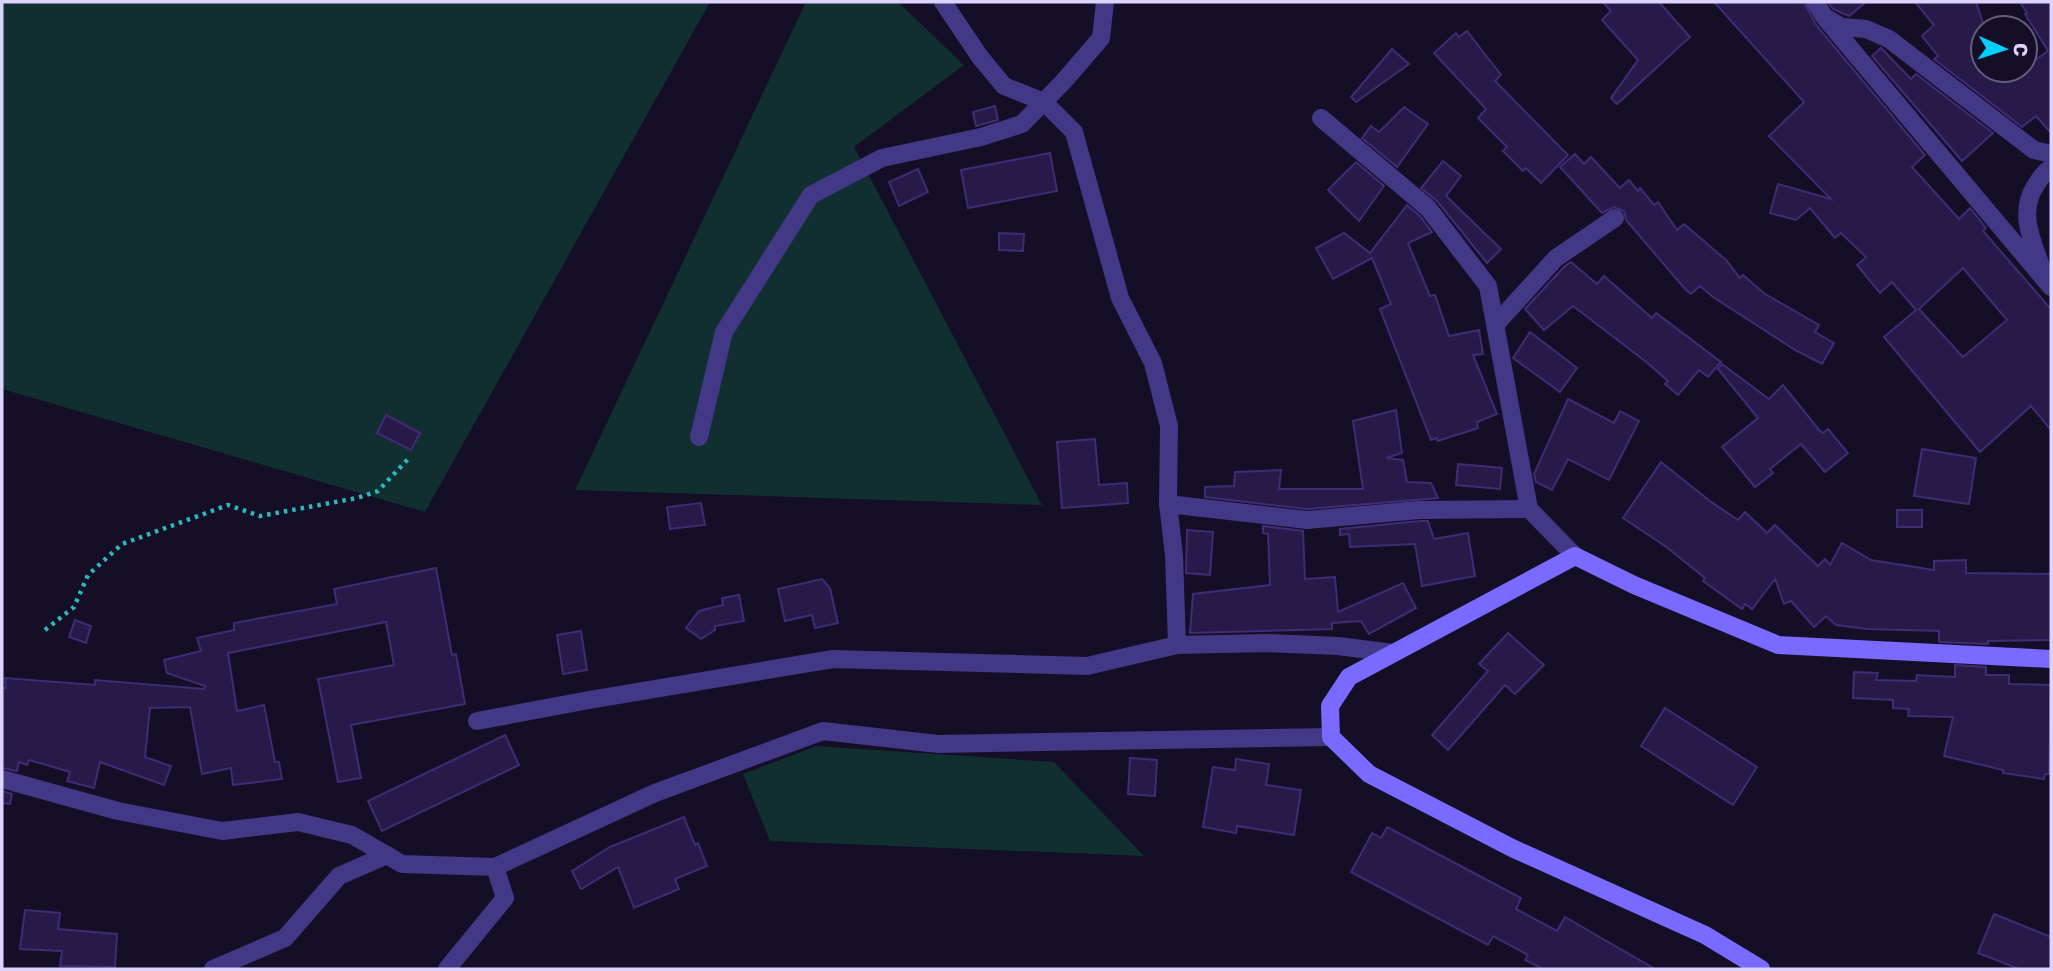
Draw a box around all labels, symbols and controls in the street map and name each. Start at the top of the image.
north arrow [1969,14,2039,84]
text: С [2009,43,2032,57]

